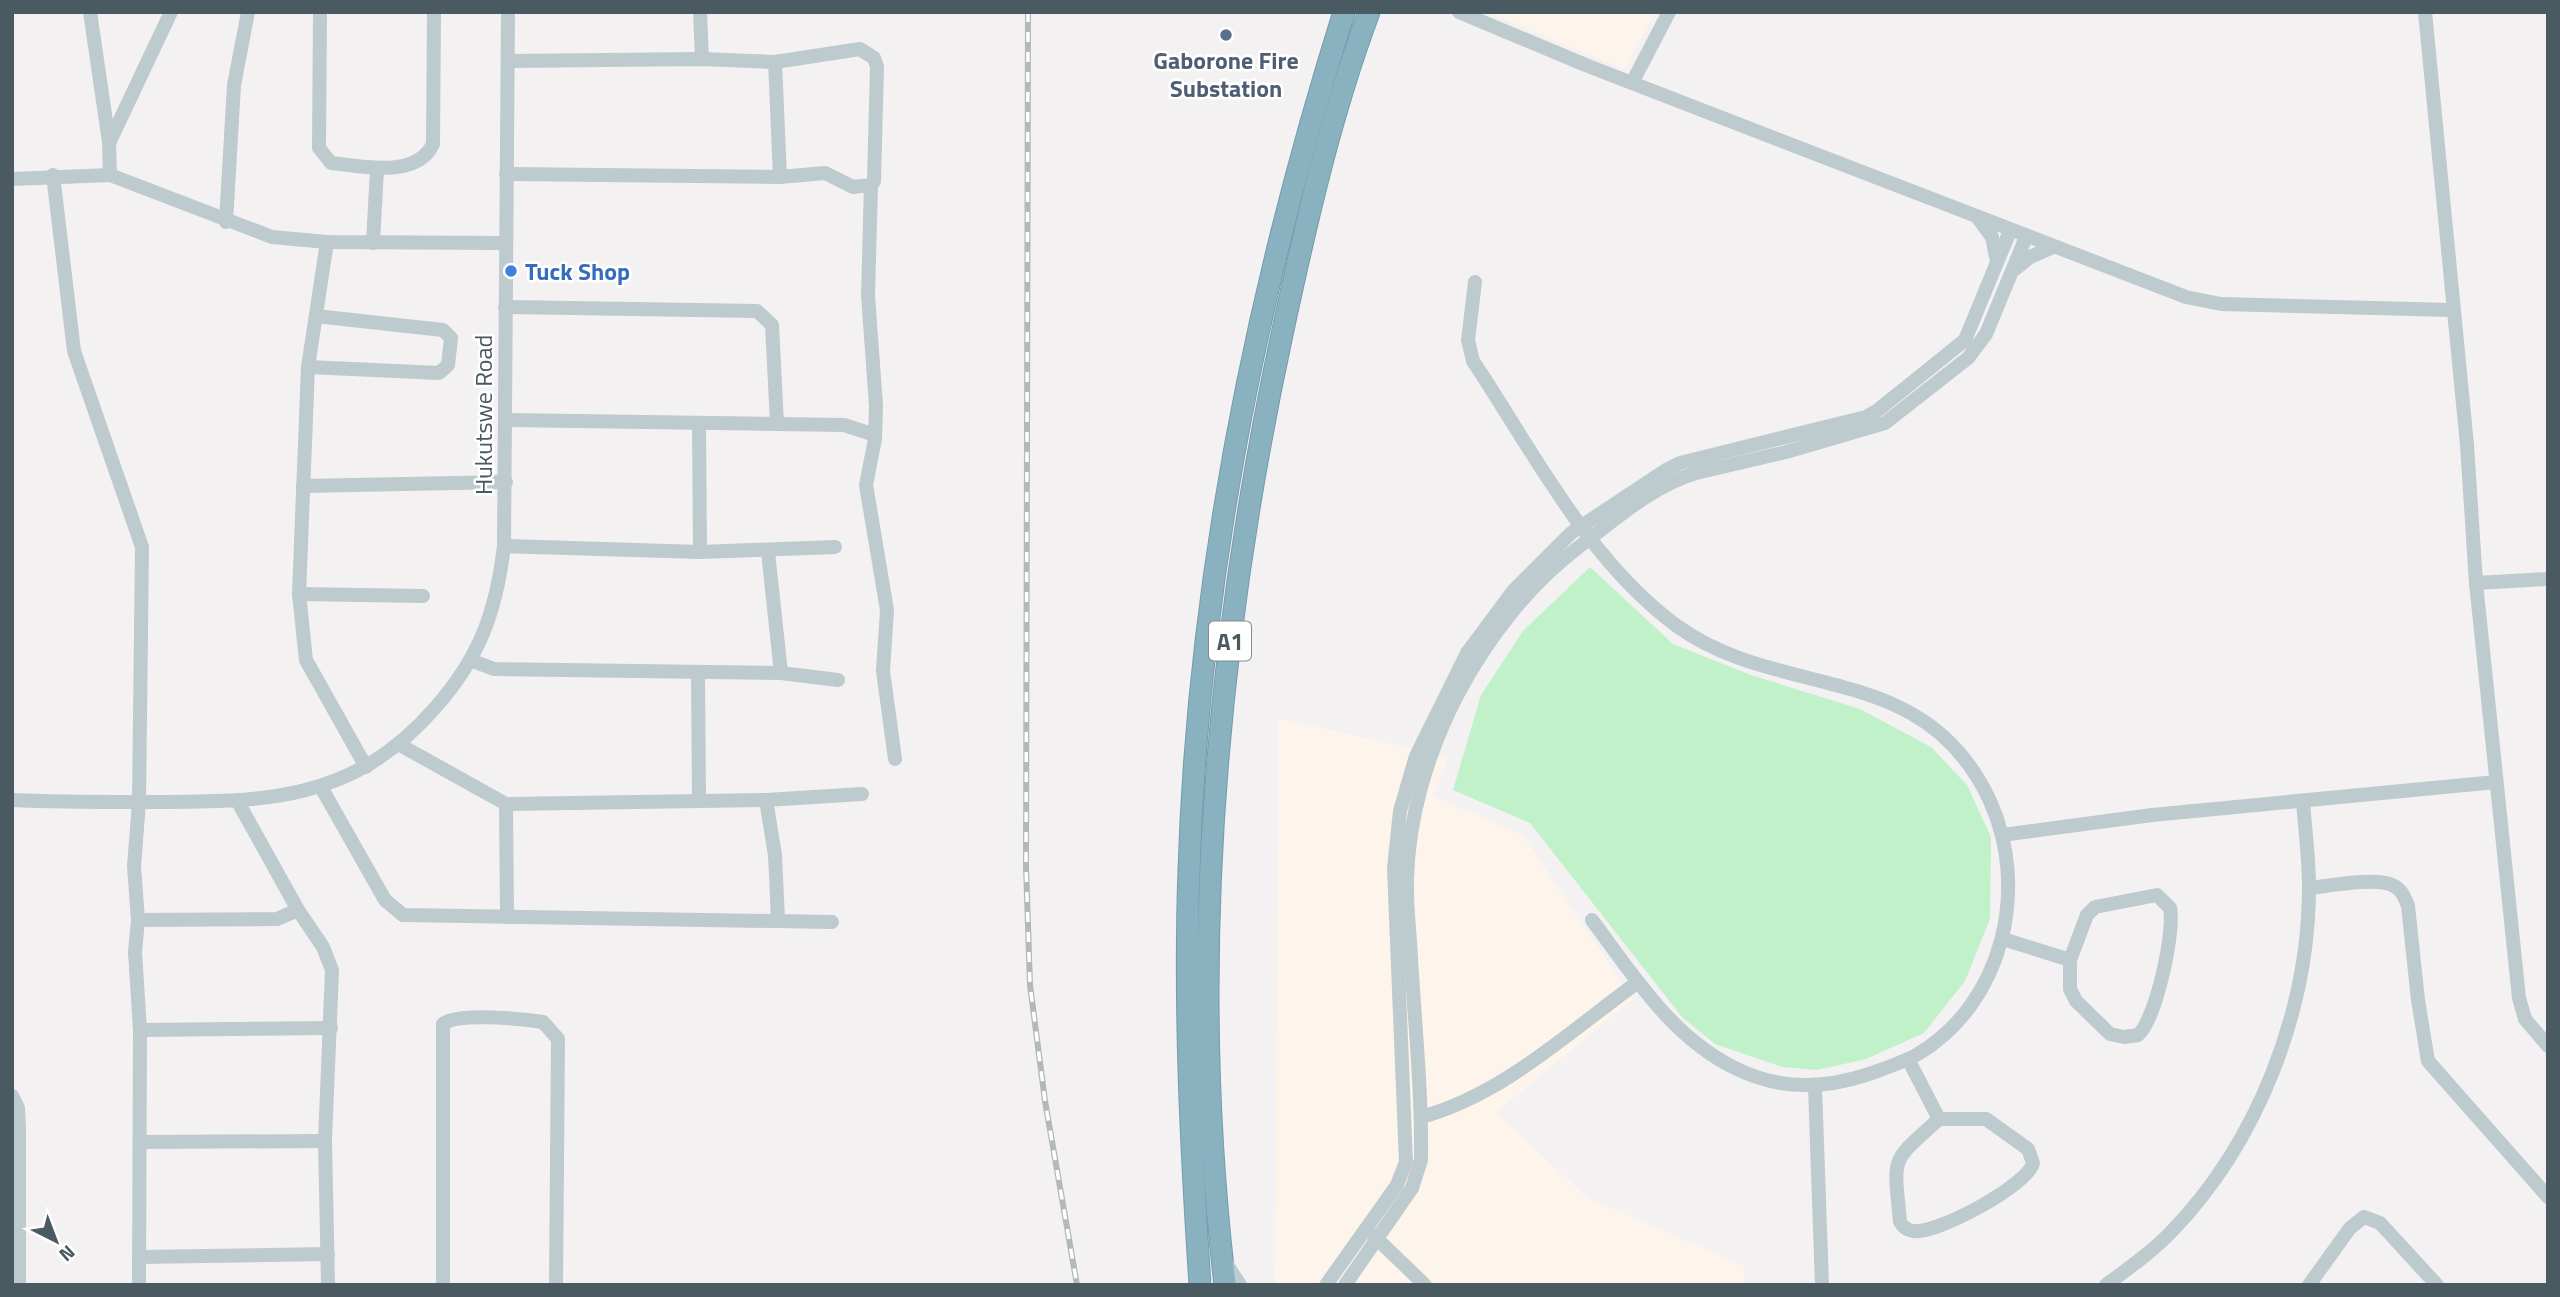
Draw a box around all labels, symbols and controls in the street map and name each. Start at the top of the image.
marker: Gaborone Fire Substation [1218,27,1234,43]
place label: Gaborone Fire Substation [1153,42,1299,106]
place label: Tuck Shop [525,253,630,289]
marker: Tuck Shop [503,263,519,279]
street label: Hukutswe Road [465,335,501,495]
road number: A1 [1209,622,1251,660]
north arrow [21,1206,91,1276]
text: N [53,1239,82,1269]

